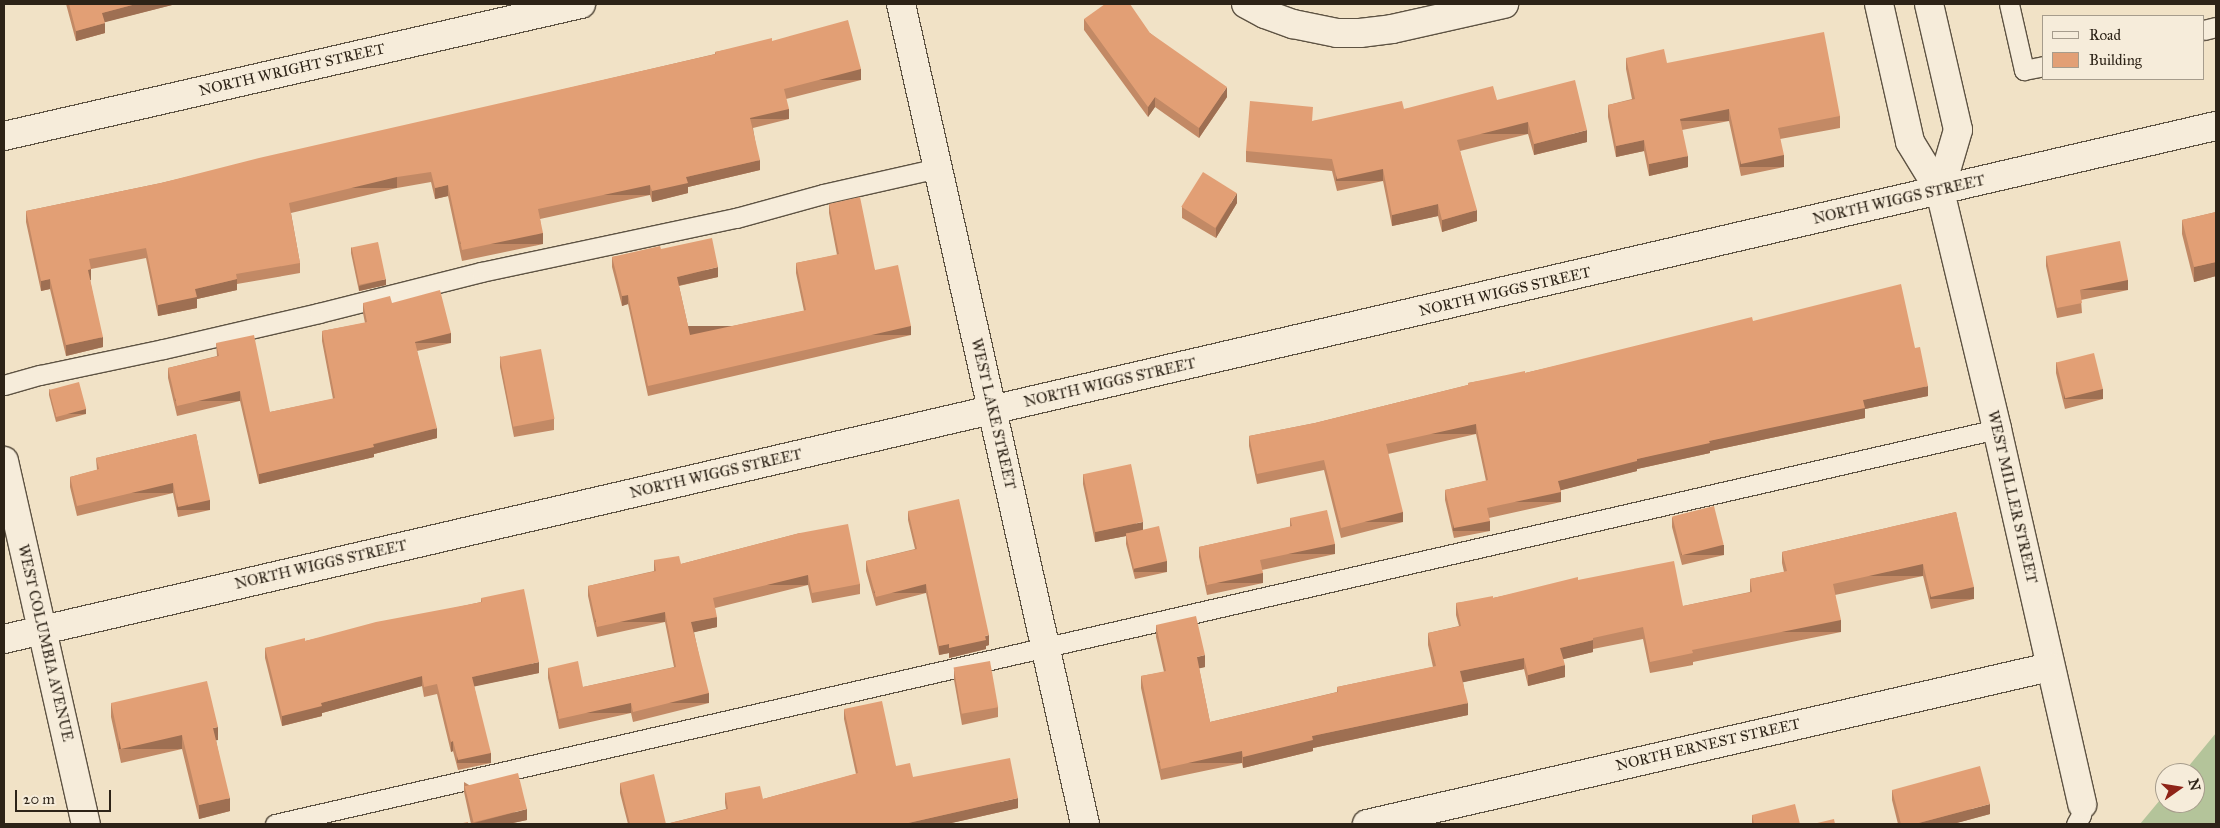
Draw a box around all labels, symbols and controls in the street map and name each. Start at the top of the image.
legend [2042,15,2205,80]
text: Road [2089,26,2121,44]
street label: NORTH WRIGHT STREET [197,40,387,100]
text: Building [2089,51,2142,69]
street label: NORTH WIGGS STREET [1811,171,1987,229]
street label: NORTH WIGGS STREET [1417,263,1593,321]
street label: WEST LAKE STREET [967,337,1019,491]
street label: NORTH WIGGS STREET [1022,354,1198,412]
street label: WEST MILLER STREET [1983,409,2041,585]
street label: NORTH WIGGS STREET [628,445,804,503]
street label: NORTH WIGGS STREET [233,536,409,594]
street label: WEST COLUMBIA AVENUE [14,543,76,743]
street label: NORTH ERNEST STREET [1614,715,1802,775]
north arrow [2155,763,2205,813]
text: N [2185,777,2204,792]
scale bar [18,780,114,812]
text: 20 m [23,790,55,808]

